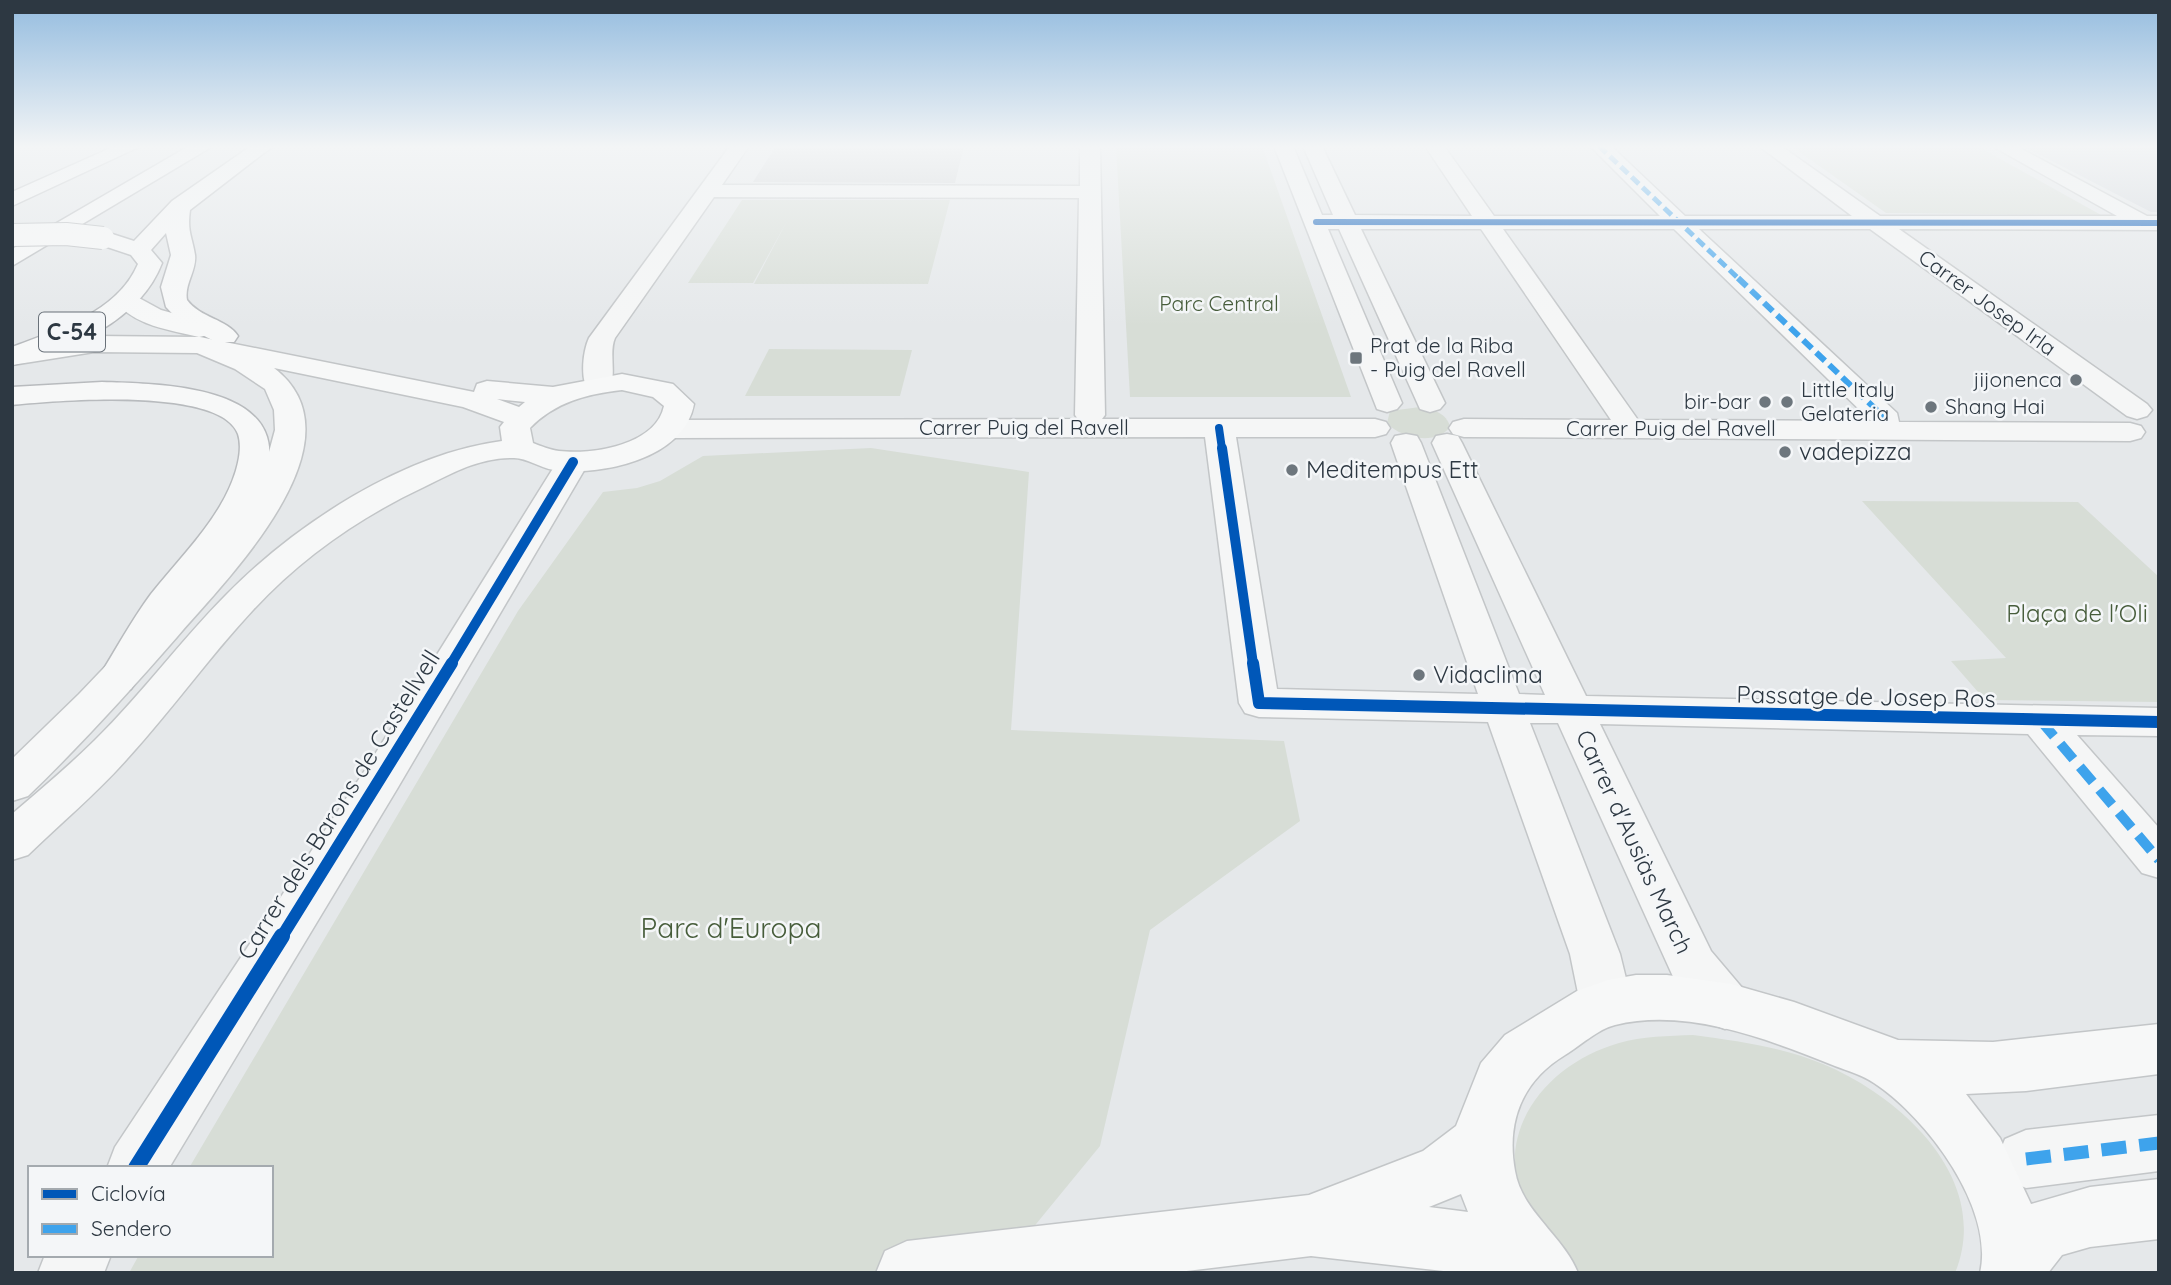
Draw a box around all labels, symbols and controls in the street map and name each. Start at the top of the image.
street label: Carrer Josep Irla [1914,244,2061,361]
park label: Parc Central [1159,290,1279,316]
road number: C-54 [39,312,105,352]
place label: Prat de la Riba - Puig del Ravell [1370,332,1526,382]
marker: Prat de la Riba - Puig del Ravell [1348,350,1364,366]
place label: jijonenca [1973,366,2062,392]
marker: jijonenca [2068,372,2084,388]
place label: Little Italy Gelateria [1801,376,1895,426]
place label: bir-bar [1684,388,1751,414]
place label: Shang Hai [1945,393,2045,419]
marker: bir-bar [1757,394,1773,410]
marker: Little Italy Gelateria [1779,394,1795,410]
marker: Shang Hai [1923,399,1939,415]
street label: Carrer Puig del Ravell [919,414,1129,440]
street label: Carrer Puig del Ravell [1566,415,1776,441]
place label: vadepizza [1799,436,1912,466]
marker: vadepizza [1777,444,1793,460]
place label: Meditempus Ett [1306,454,1478,484]
marker: Meditempus Ett [1284,462,1300,478]
park label: Plaça de l'Oli [2006,598,2148,628]
street label: Carrer dels Barons de Castellvell [230,644,446,965]
place label: Vidaclima [1433,659,1543,689]
marker: Vidaclima [1411,667,1427,683]
street label: Passatge de Josep Ros [1736,679,1996,713]
street label: Carrer d'Ausiàs March [1570,725,1700,958]
park label: Parc d'Europa [641,910,821,945]
legend [28,1166,273,1257]
text: Ciclovía [91,1180,166,1206]
text: Sendero [91,1215,172,1241]

